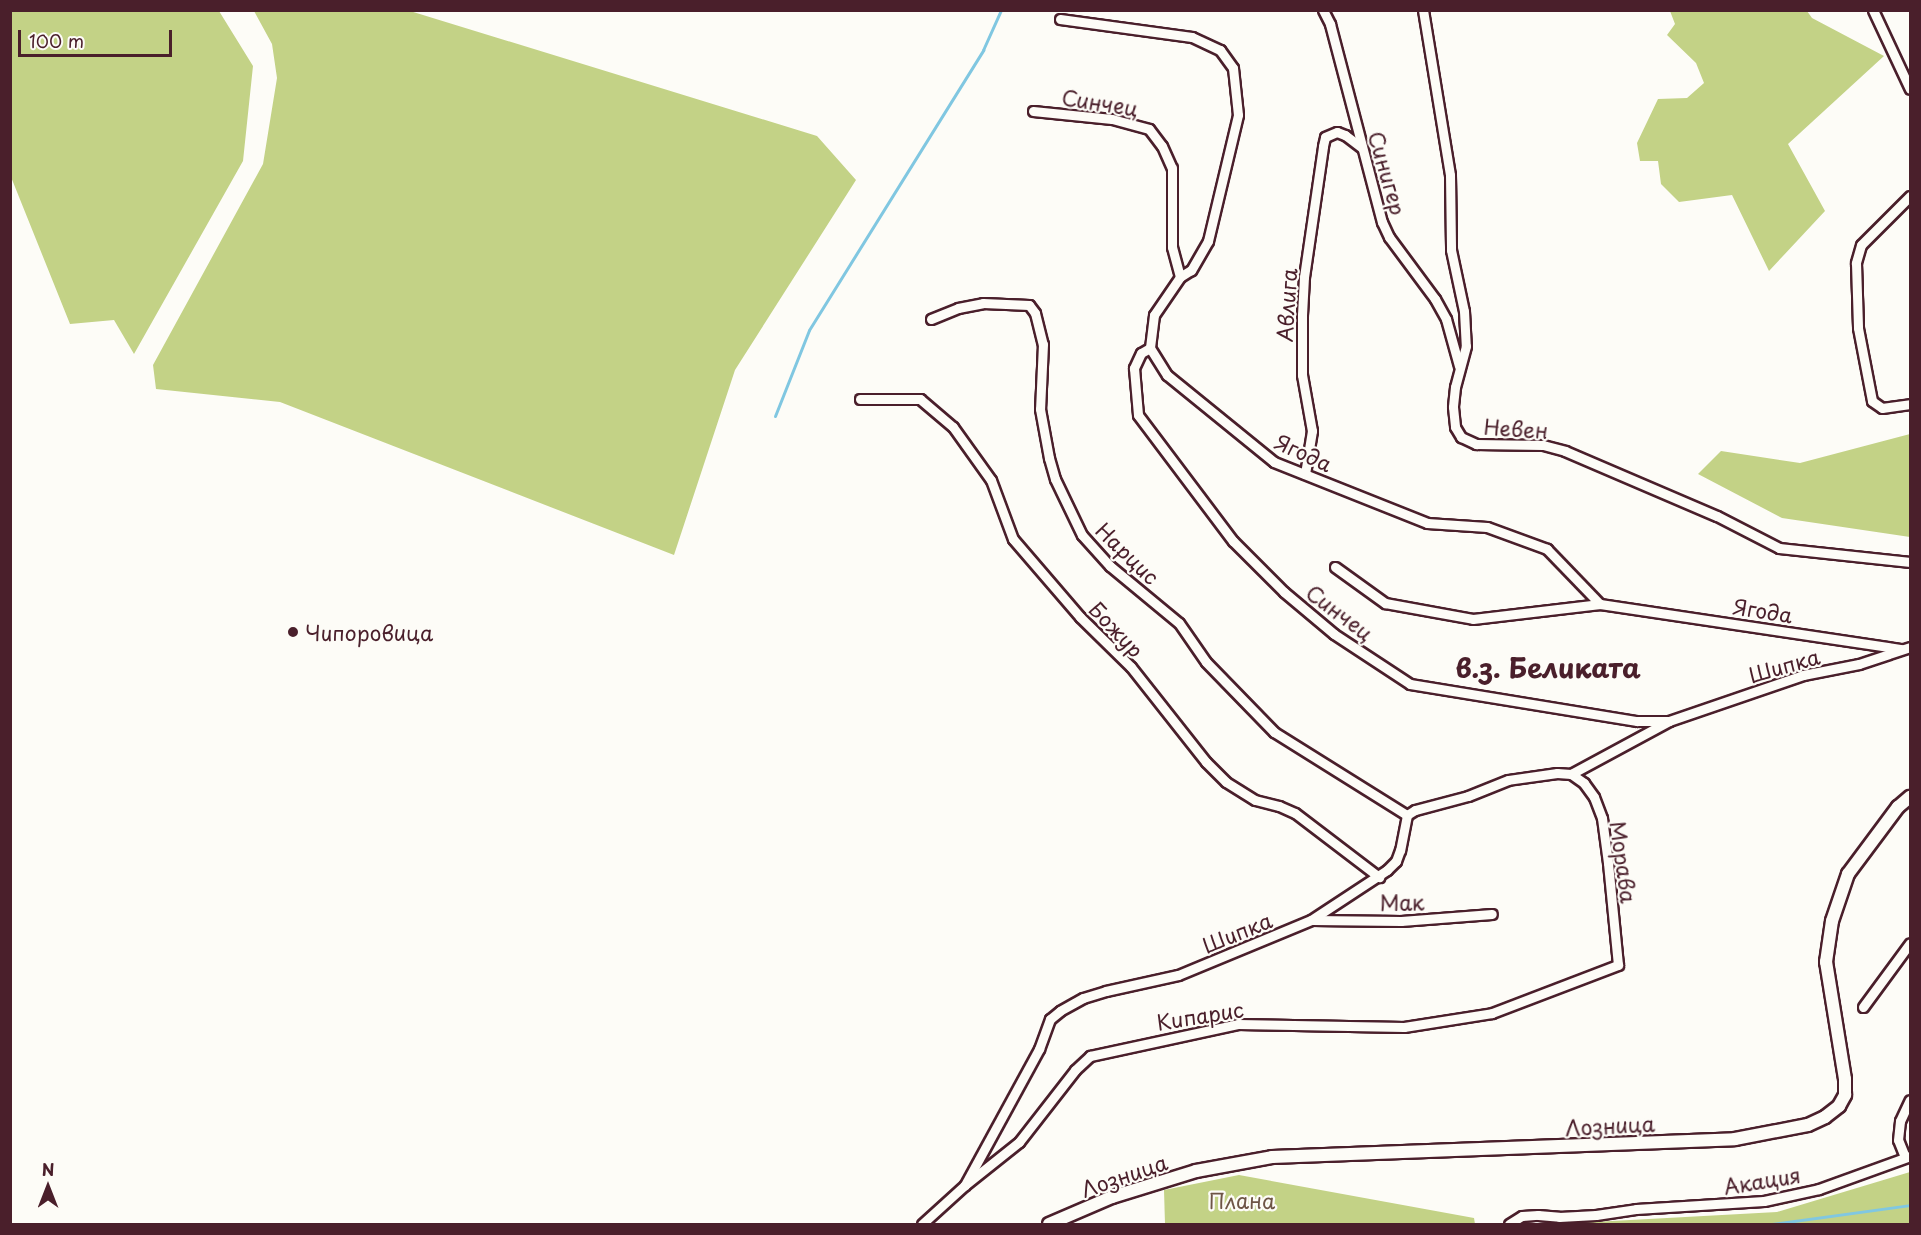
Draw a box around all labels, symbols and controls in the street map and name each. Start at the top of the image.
scale bar [21,18,176,56]
text: 100 m [29,27,84,54]
street label: Синчец [1060,84,1140,120]
street label: Синигер [1364,128,1412,218]
street label: Авлига [1271,267,1301,343]
street label: Невен [1483,413,1549,443]
street label: Ягода [1271,428,1337,476]
street label: Нарцис [1091,517,1165,589]
street label: Синчец [1302,579,1378,645]
street label: Ягода [1731,593,1795,627]
street label: Божур [1085,596,1149,662]
place label: Чипоровица [305,619,433,645]
marker: Чипоровица [286,625,300,639]
street label: Шипка [1746,643,1822,687]
district label: в.з. Беликата [1455,651,1641,683]
street label: Морава [1606,819,1642,905]
street label: Мак [1379,889,1425,915]
street label: Шипка [1199,907,1275,957]
street label: Кипарис [1155,996,1245,1034]
street label: Лозница [1565,1110,1655,1140]
street label: Лозница [1077,1148,1171,1202]
north arrow [18,1157,78,1217]
text: N [42,1157,54,1181]
street label: Акация [1722,1161,1802,1199]
park label: Плана [1209,1187,1275,1213]

